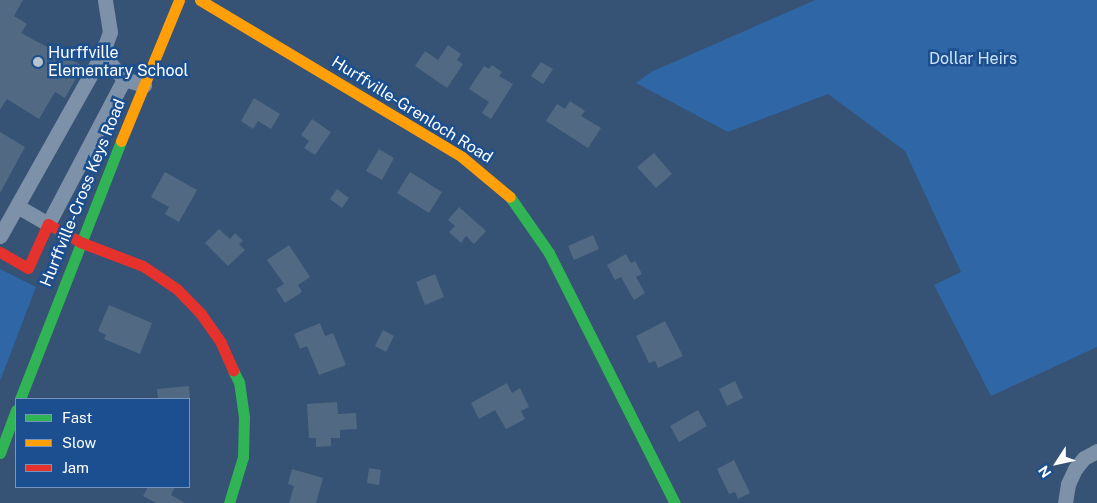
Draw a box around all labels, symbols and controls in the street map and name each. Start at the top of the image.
place label: Hurffville Elementary School [48,43,188,81]
park label: Dollar Heirs [929,49,1017,69]
street label: Hurffville-Grenloch Road [328,53,496,167]
marker: Hurffville Elementary School [32,56,44,68]
street label: Hurffville-Cross Keys Road [36,96,130,290]
legend [15,398,190,488]
text: Fast [62,409,92,426]
text: Slow [62,434,96,451]
north arrow [1032,438,1082,488]
text: Jam [62,459,89,476]
text: N [1035,463,1054,481]

